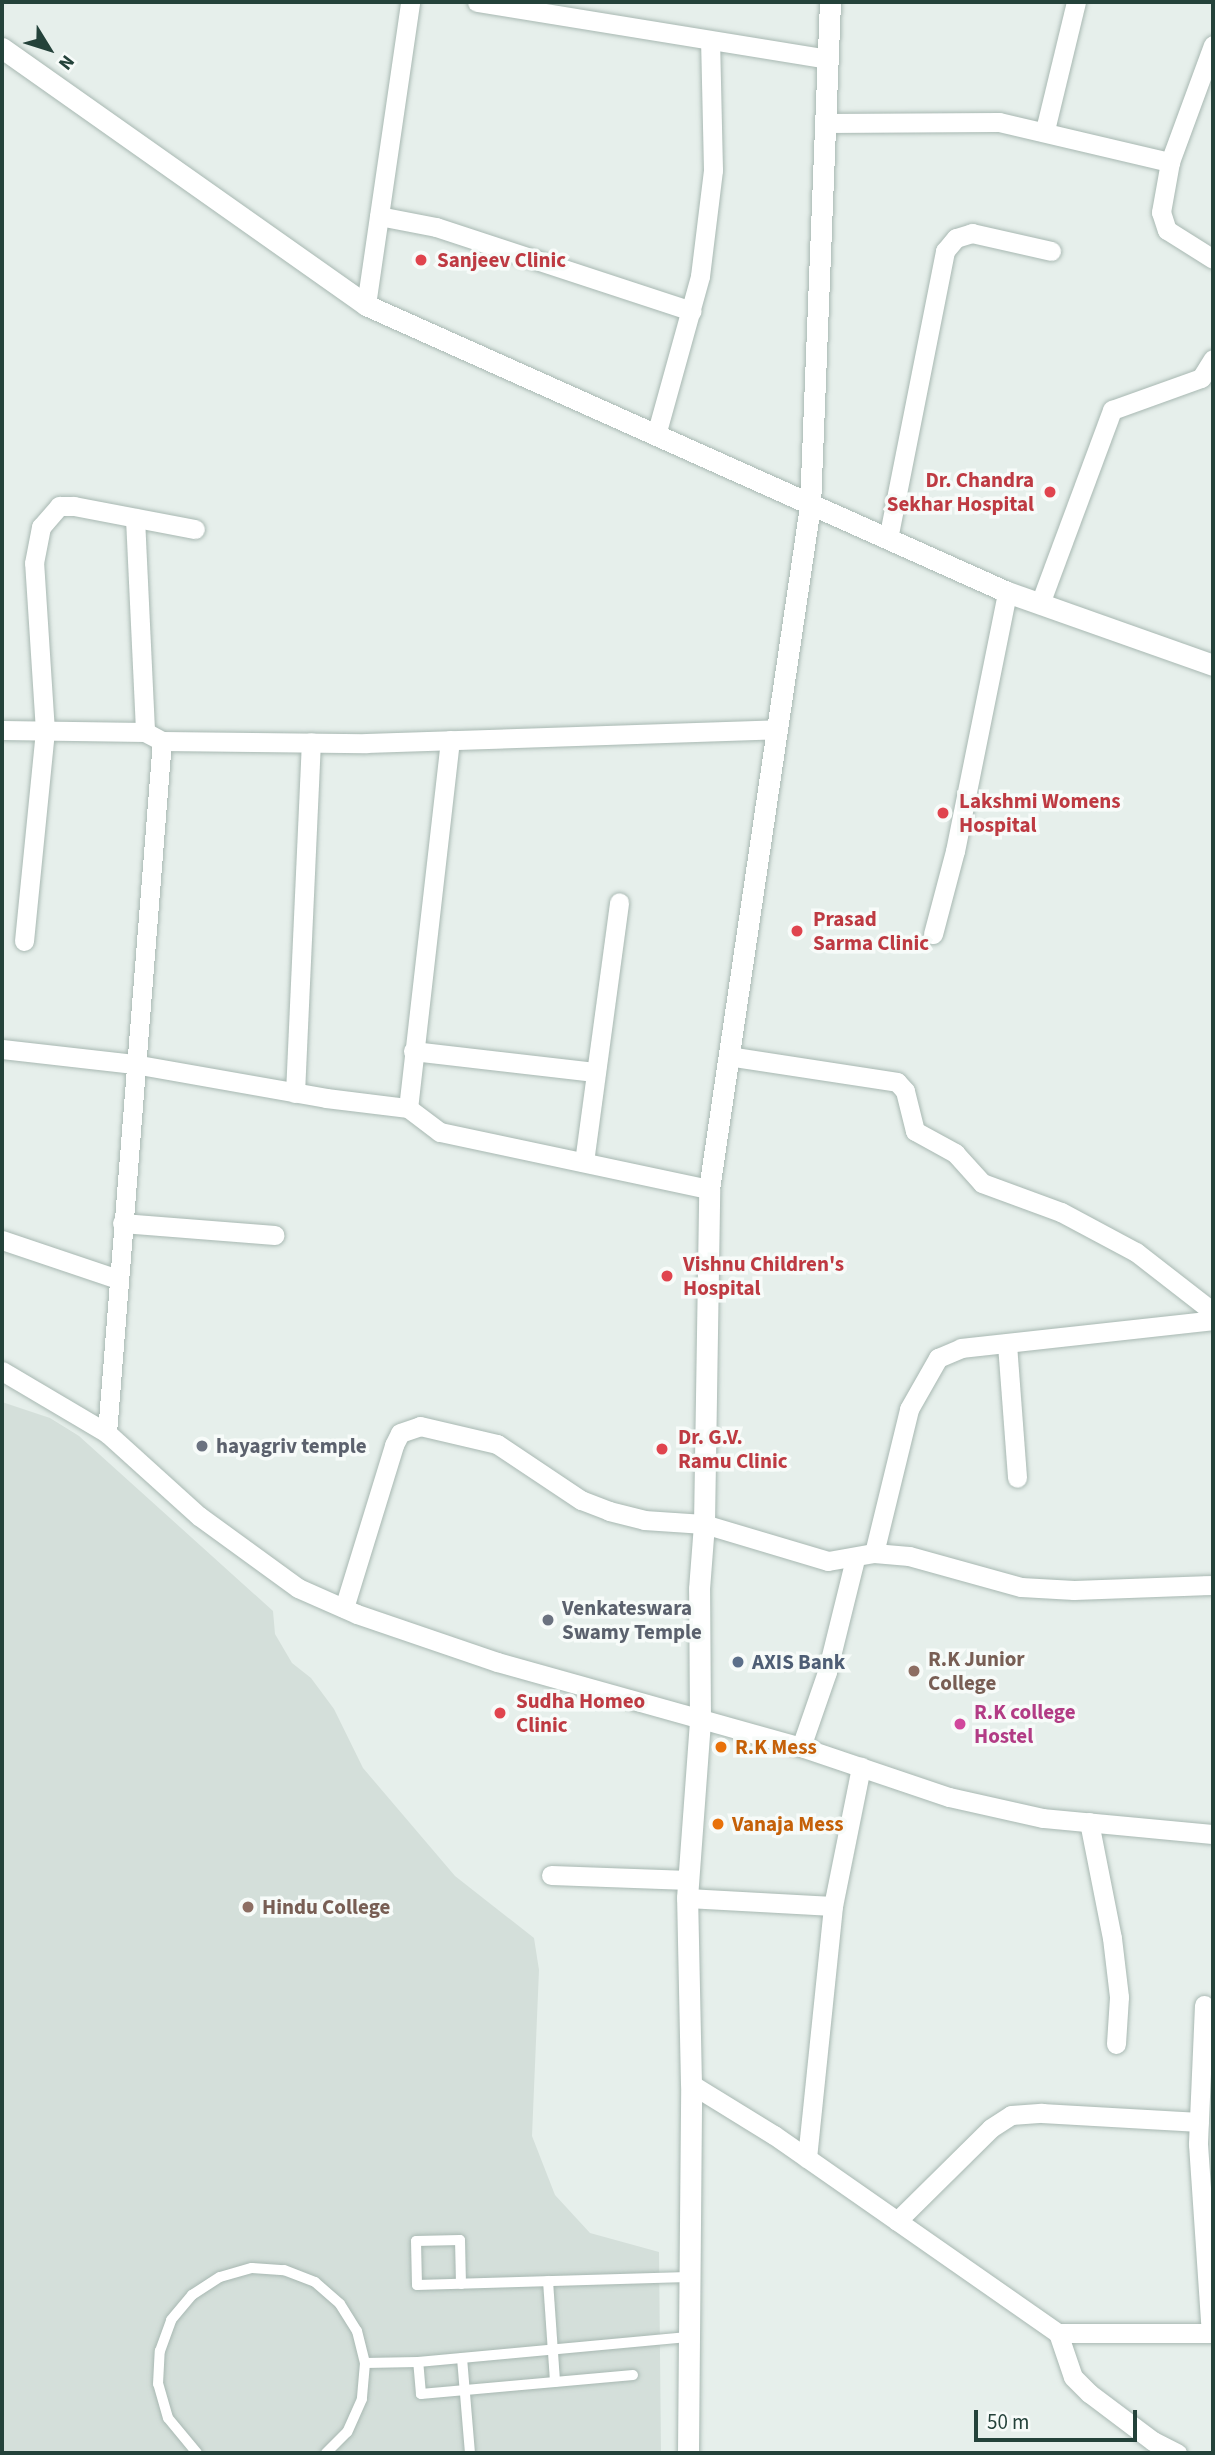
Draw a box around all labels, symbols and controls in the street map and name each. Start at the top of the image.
north arrow [14,14,84,84]
text: N [51,49,80,76]
place label: Sanjeev Clinic [437,247,566,273]
marker: Sanjeev Clinic [411,250,431,270]
place label: Dr. Chandra Sekhar Hospital [887,467,1034,517]
marker: Dr. Chandra Sekhar Hospital [1040,482,1060,502]
place label: Lakshmi Womens Hospital [959,788,1121,838]
marker: Lakshmi Womens Hospital [933,803,953,823]
place label: Prasad Sarma Clinic [813,906,929,956]
marker: Prasad Sarma Clinic [787,921,807,941]
place label: Vishnu Children's Hospital [683,1251,844,1301]
marker: Vishnu Children's Hospital [657,1266,677,1286]
place label: Dr. G.V. Ramu Clinic [678,1424,788,1474]
place label: hayagriv temple [216,1433,367,1459]
marker: hayagriv temple [194,1438,210,1454]
marker: Dr. G.V. Ramu Clinic [652,1439,672,1459]
place label: Venkateswara Swamy Temple [562,1595,702,1645]
marker: Venkateswara Swamy Temple [540,1612,556,1628]
place label: R.K Junior College [928,1646,1025,1696]
place label: AXIS Bank [752,1649,845,1675]
marker: AXIS Bank [730,1654,746,1670]
marker: R.K Junior College [906,1663,922,1679]
place label: Sudha Homeo Clinic [516,1688,645,1738]
place label: R.K college Hostel [974,1699,1076,1749]
marker: Sudha Homeo Clinic [490,1703,510,1723]
marker: R.K college Hostel [952,1716,968,1732]
place label: R.K Mess [735,1734,817,1760]
marker: R.K Mess [713,1739,729,1755]
place label: Vanaja Mess [732,1811,844,1837]
marker: Vanaja Mess [710,1816,726,1832]
place label: Hindu College [262,1894,390,1920]
marker: Hindu College [240,1899,256,1915]
scale bar [977,2396,1140,2440]
text: 50 m [987,2407,1029,2437]

